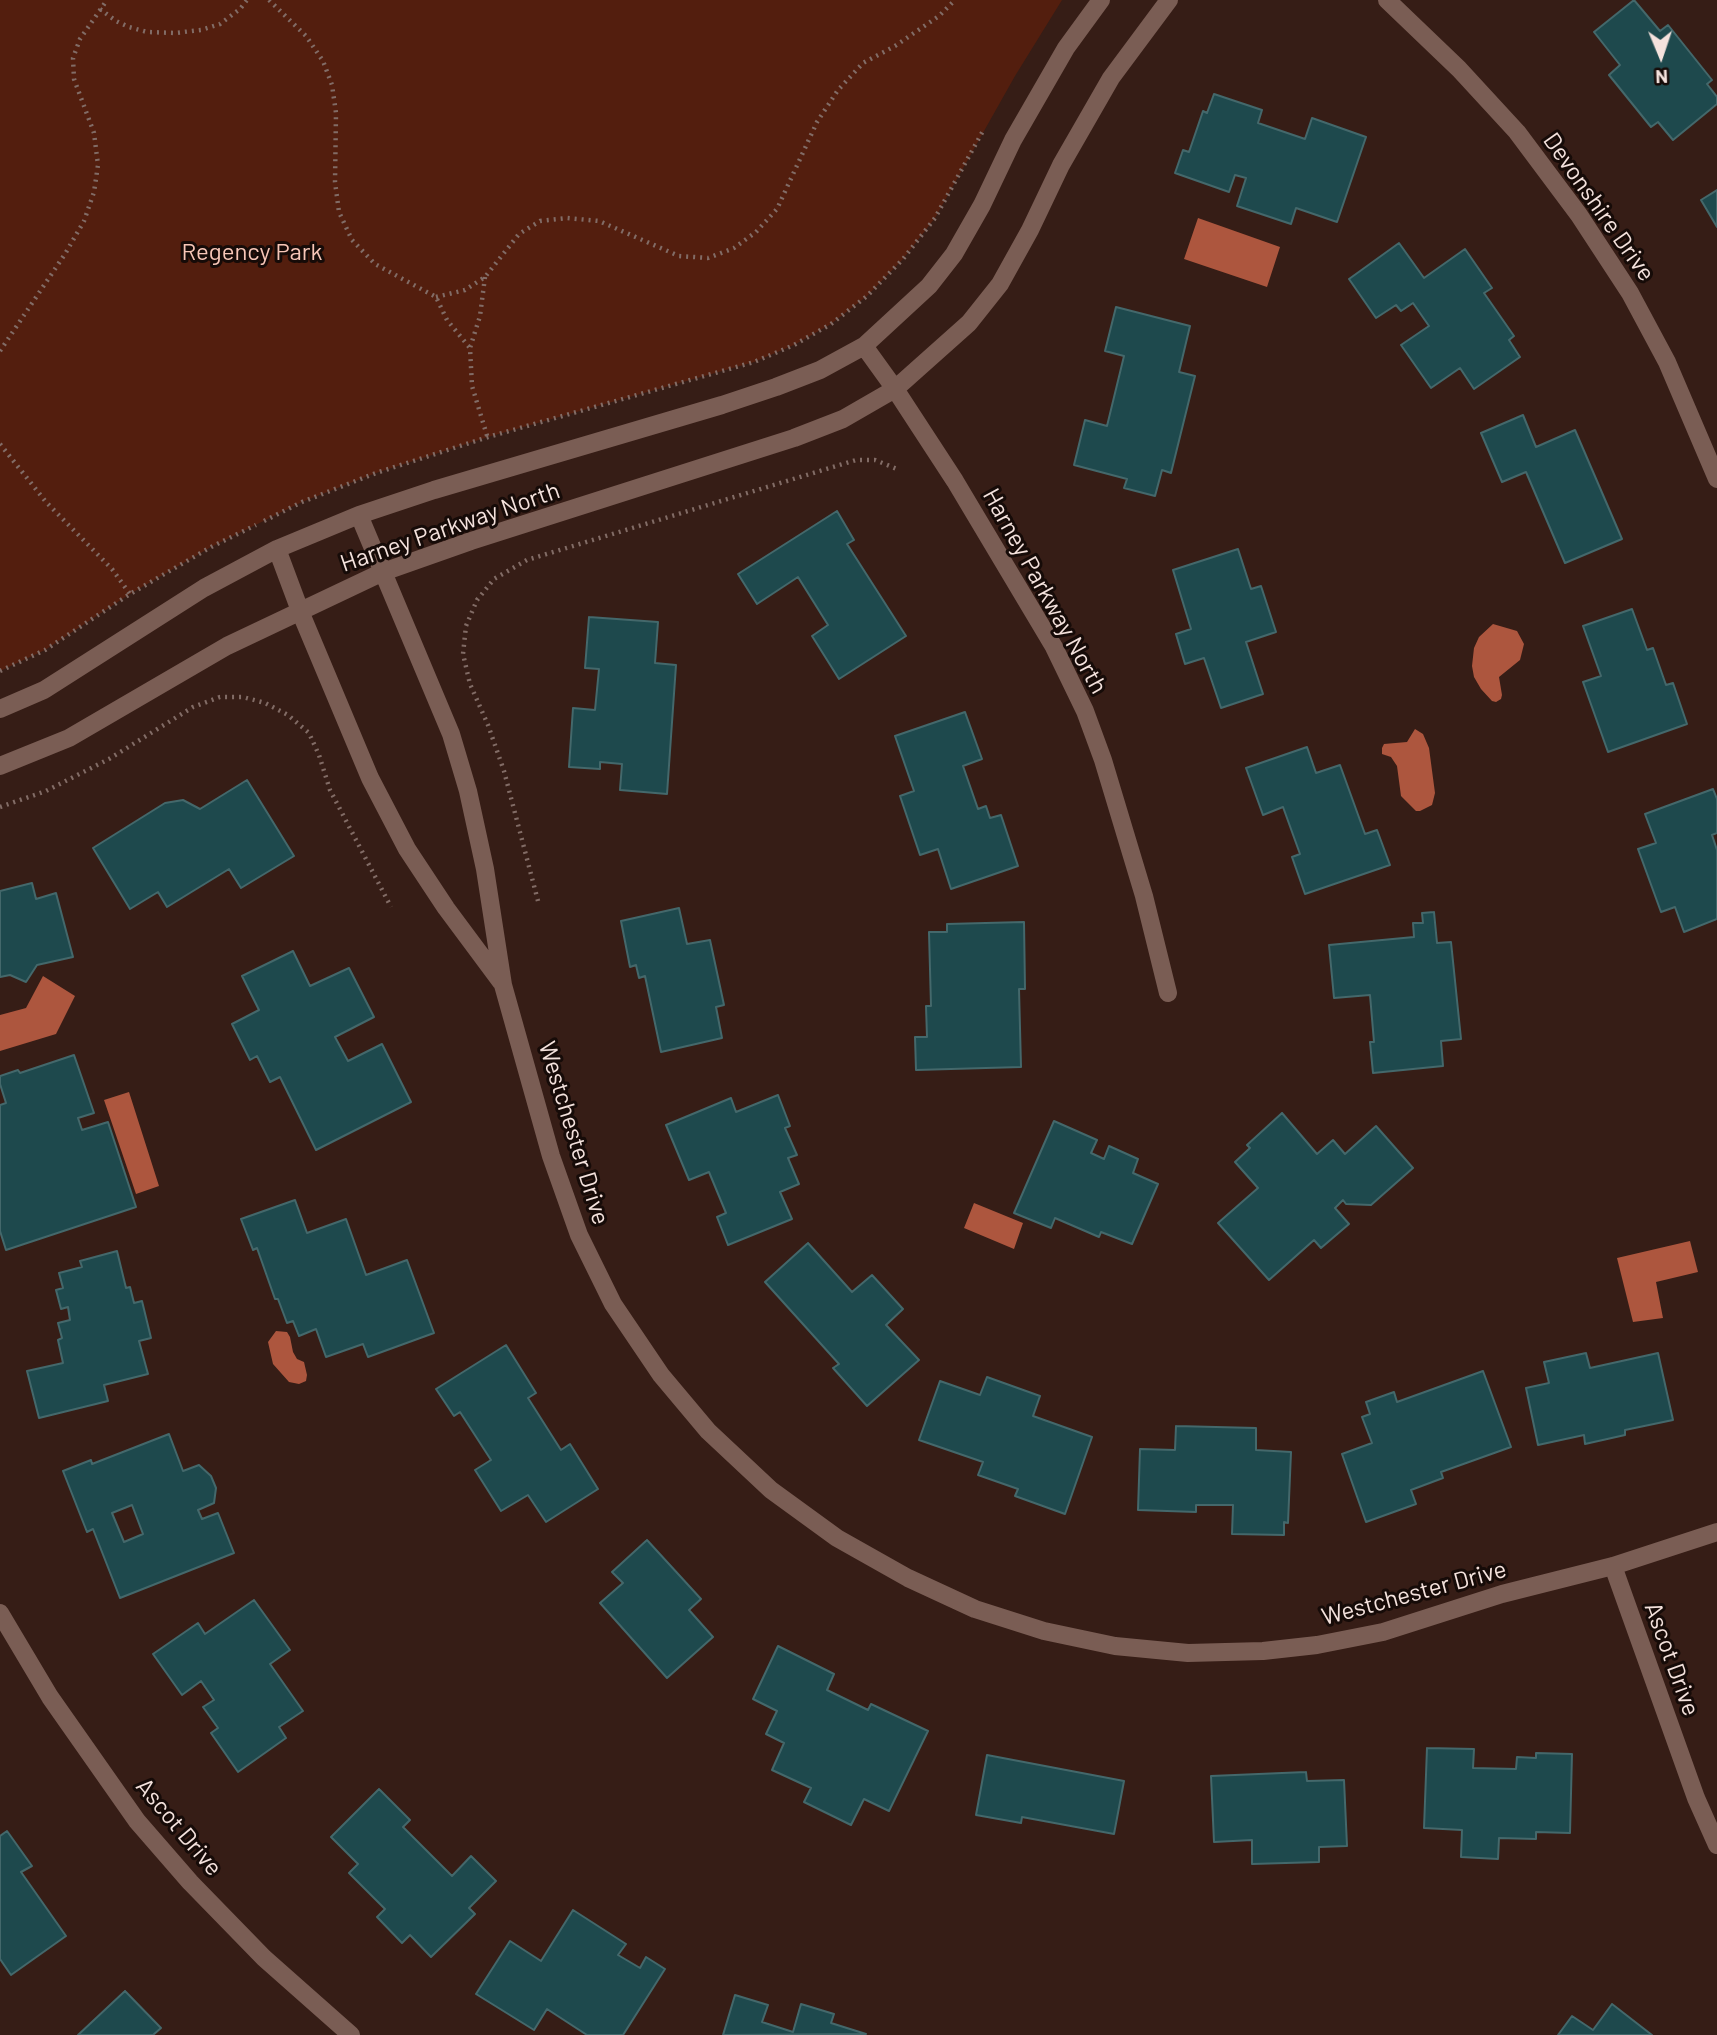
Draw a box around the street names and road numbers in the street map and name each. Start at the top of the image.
street label: Devonshire Drive [1537,127,1661,287]
street label: Harney Parkway North [337,476,563,578]
street label: Harney Parkway North [977,483,1113,699]
street label: Westchester Drive [532,1038,616,1228]
street label: Westchester Drive [1319,1555,1509,1631]
street label: Ascot Drive [1638,1598,1706,1720]
street label: Ascot Drive [130,1772,228,1882]

